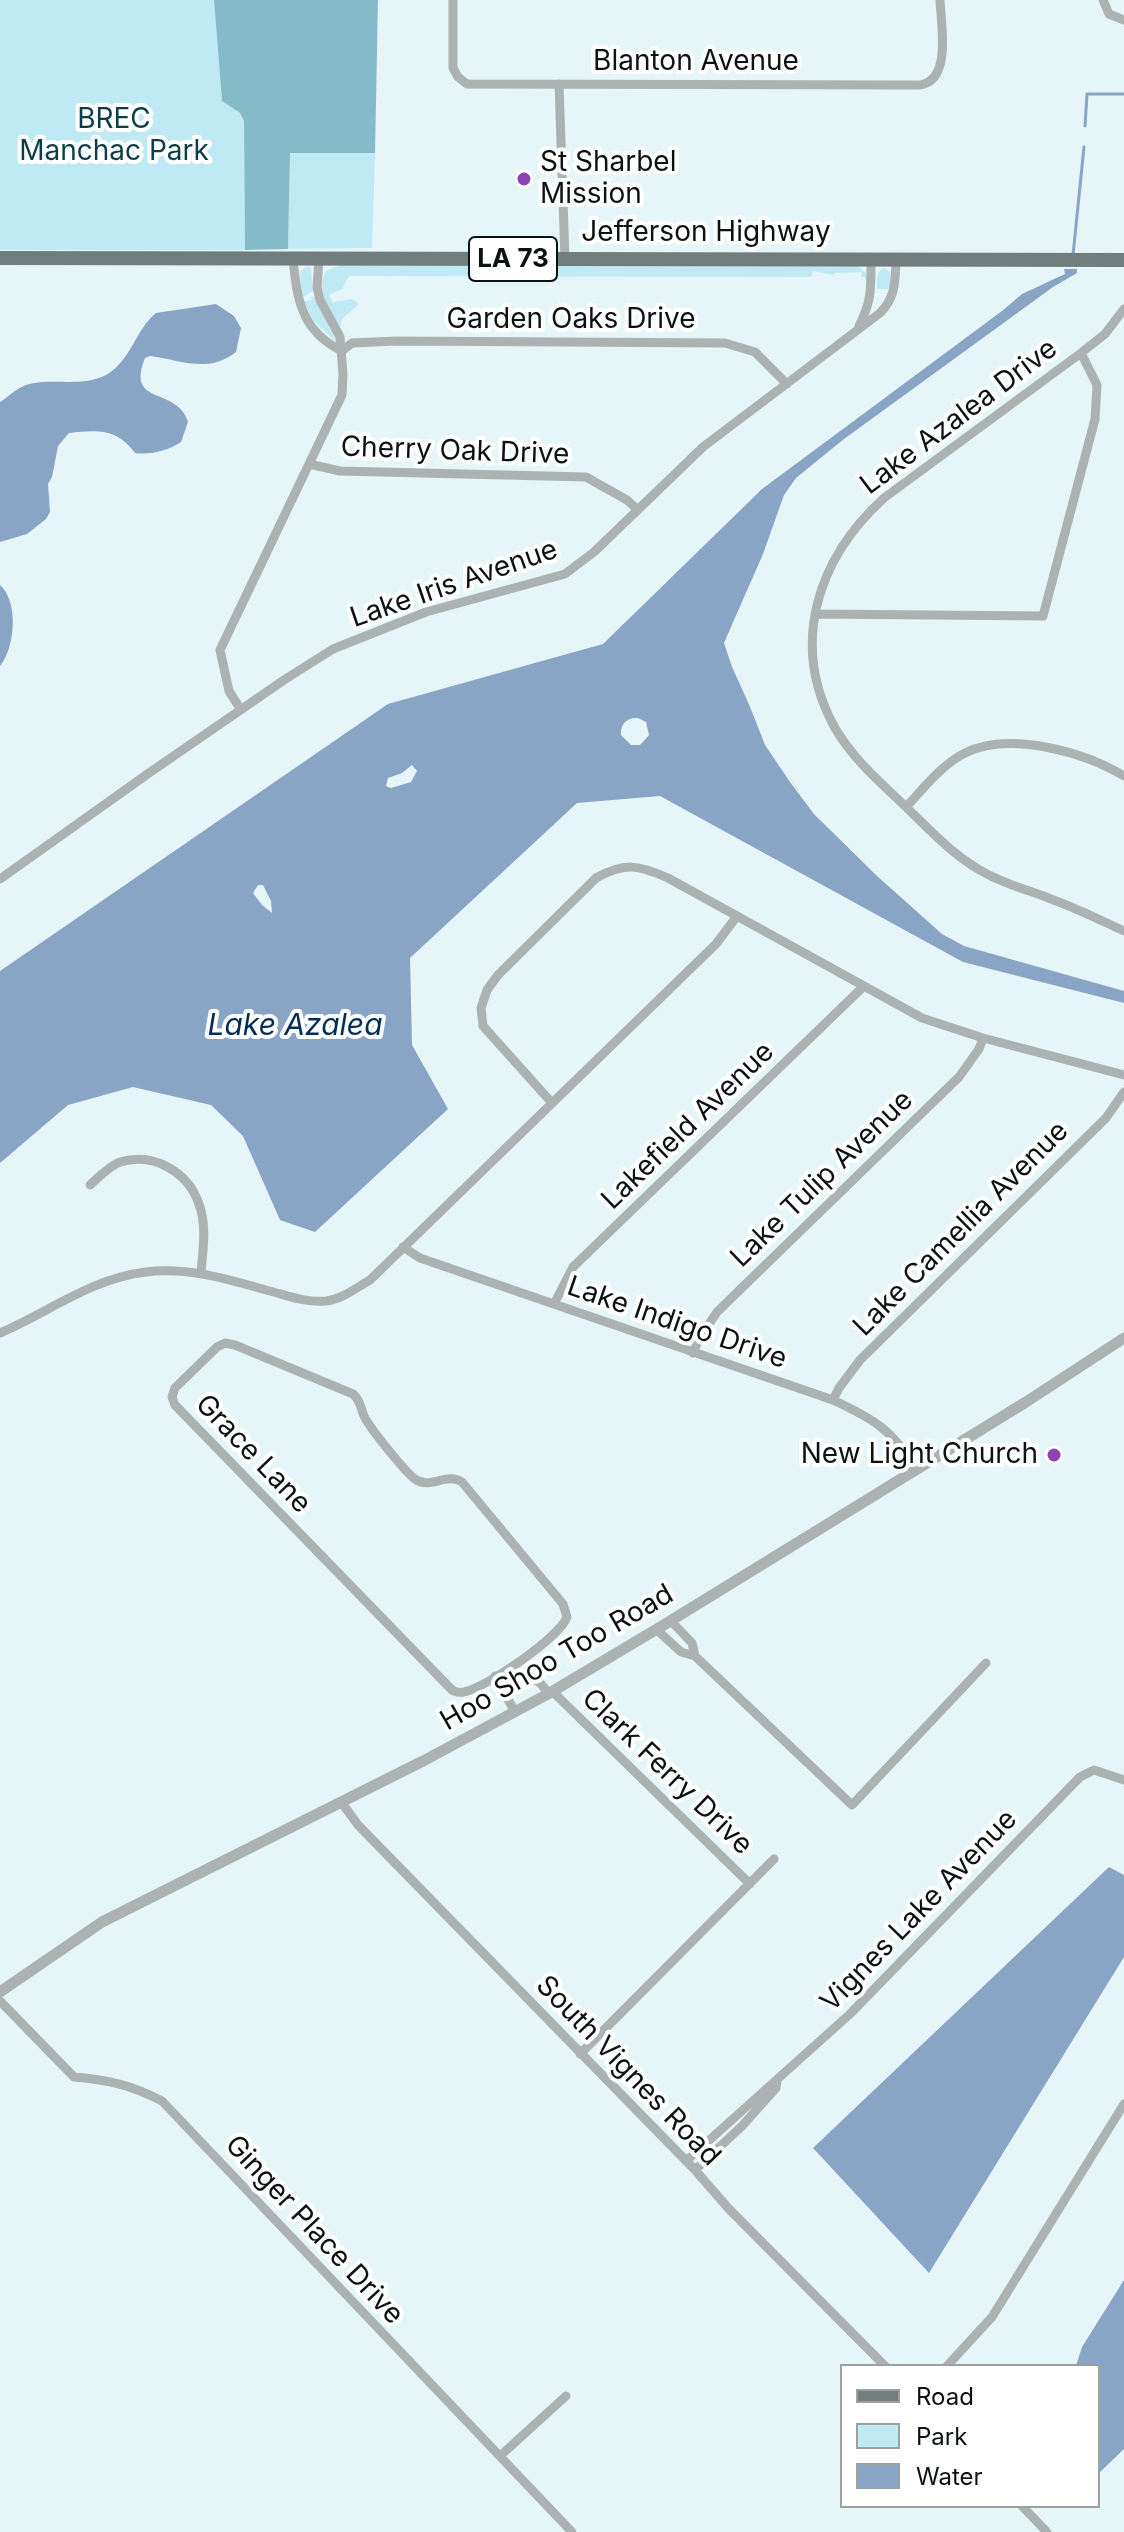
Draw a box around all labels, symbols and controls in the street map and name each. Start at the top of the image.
street label: Blanton Avenue [593,45,799,79]
park label: BREC Manchac Park [19,103,209,169]
place label: St Sharbel Mission [540,146,676,212]
marker: St Sharbel Mission [515,170,533,188]
street label: Jefferson Highway [581,216,831,250]
road number: LA 73 [469,237,557,281]
street label: Garden Oaks Drive [446,303,696,337]
street label: Lake Azalea Drive [854,332,1064,502]
street label: Cherry Oak Drive [340,430,570,472]
street label: Lake Iris Avenue [346,533,562,635]
water label: Lake Azalea [207,1008,383,1044]
street label: Lakefield Avenue [595,1035,781,1217]
street label: Lake Tulip Avenue [724,1084,920,1274]
street label: Lake Camellia Avenue [847,1115,1075,1343]
street label: Lake Indigo Drive [563,1270,791,1376]
street label: Grace Lane [188,1388,318,1520]
place label: New Light Church [801,1438,1038,1472]
marker: New Light Church [1045,1446,1063,1464]
street label: Hoo Shoo Too Road [435,1578,679,1738]
street label: Clark Ferry Drive [575,1682,759,1862]
street label: Vignes Lake Avenue [814,1803,1024,2019]
street label: South Vignes Road [529,1969,727,2173]
street label: Ginger Place Drive [218,2129,410,2331]
legend [840,2364,1100,2508]
text: Road [916,2382,974,2411]
text: Park [916,2422,967,2451]
text: Water [916,2462,983,2491]

